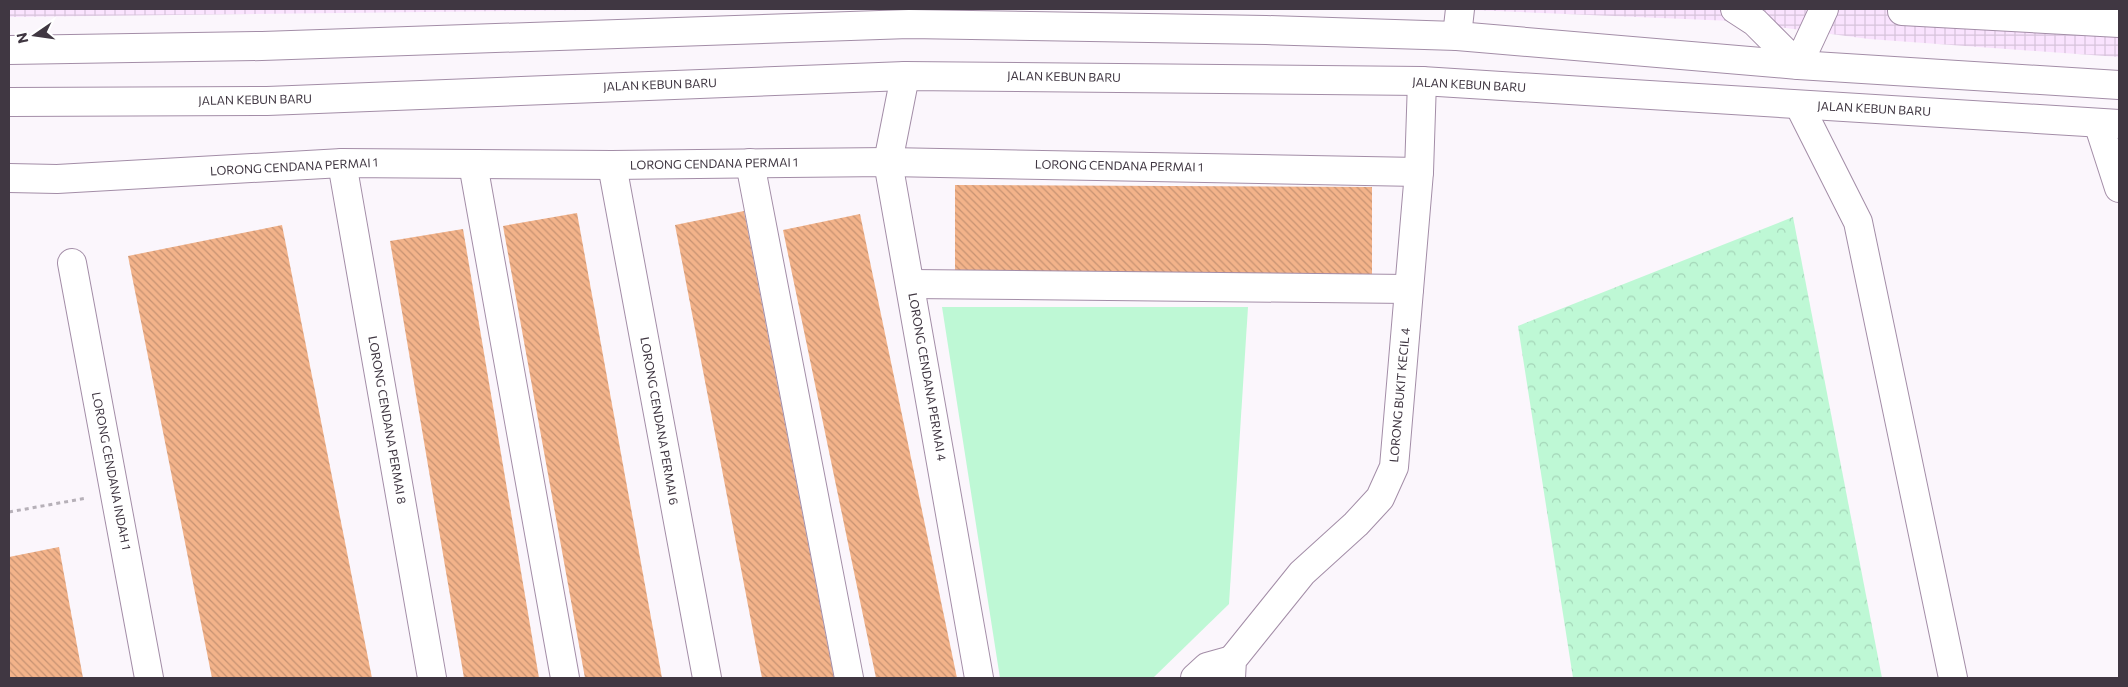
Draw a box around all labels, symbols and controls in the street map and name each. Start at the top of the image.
north arrow [10,10,60,60]
text: N [12,31,31,45]
street label: JALAN KEBUN BARU [1007,68,1121,85]
street label: JALAN KEBUN BARU [1412,74,1526,95]
street label: JALAN KEBUN BARU [603,75,717,94]
street label: JALAN KEBUN BARU [198,91,312,108]
street label: JALAN KEBUN BARU [1817,98,1931,119]
street label: LORONG CENDANA PERMAI 1 [210,155,378,177]
street label: LORONG CENDANA PERMAI 1 [630,155,798,171]
street label: LORONG CENDANA PERMAI 1 [1035,157,1203,173]
street label: LORONG CENDANA PERMAI 4 [906,292,950,462]
street label: LORONG BUKIT KECIL 4 [1386,327,1412,463]
street label: LORONG CENDANA PERMAI 8 [366,335,410,505]
street label: LORONG CENDANA PERMAI 6 [638,336,682,506]
street label: LORONG CENDANA INDAH 1 [90,391,134,551]

